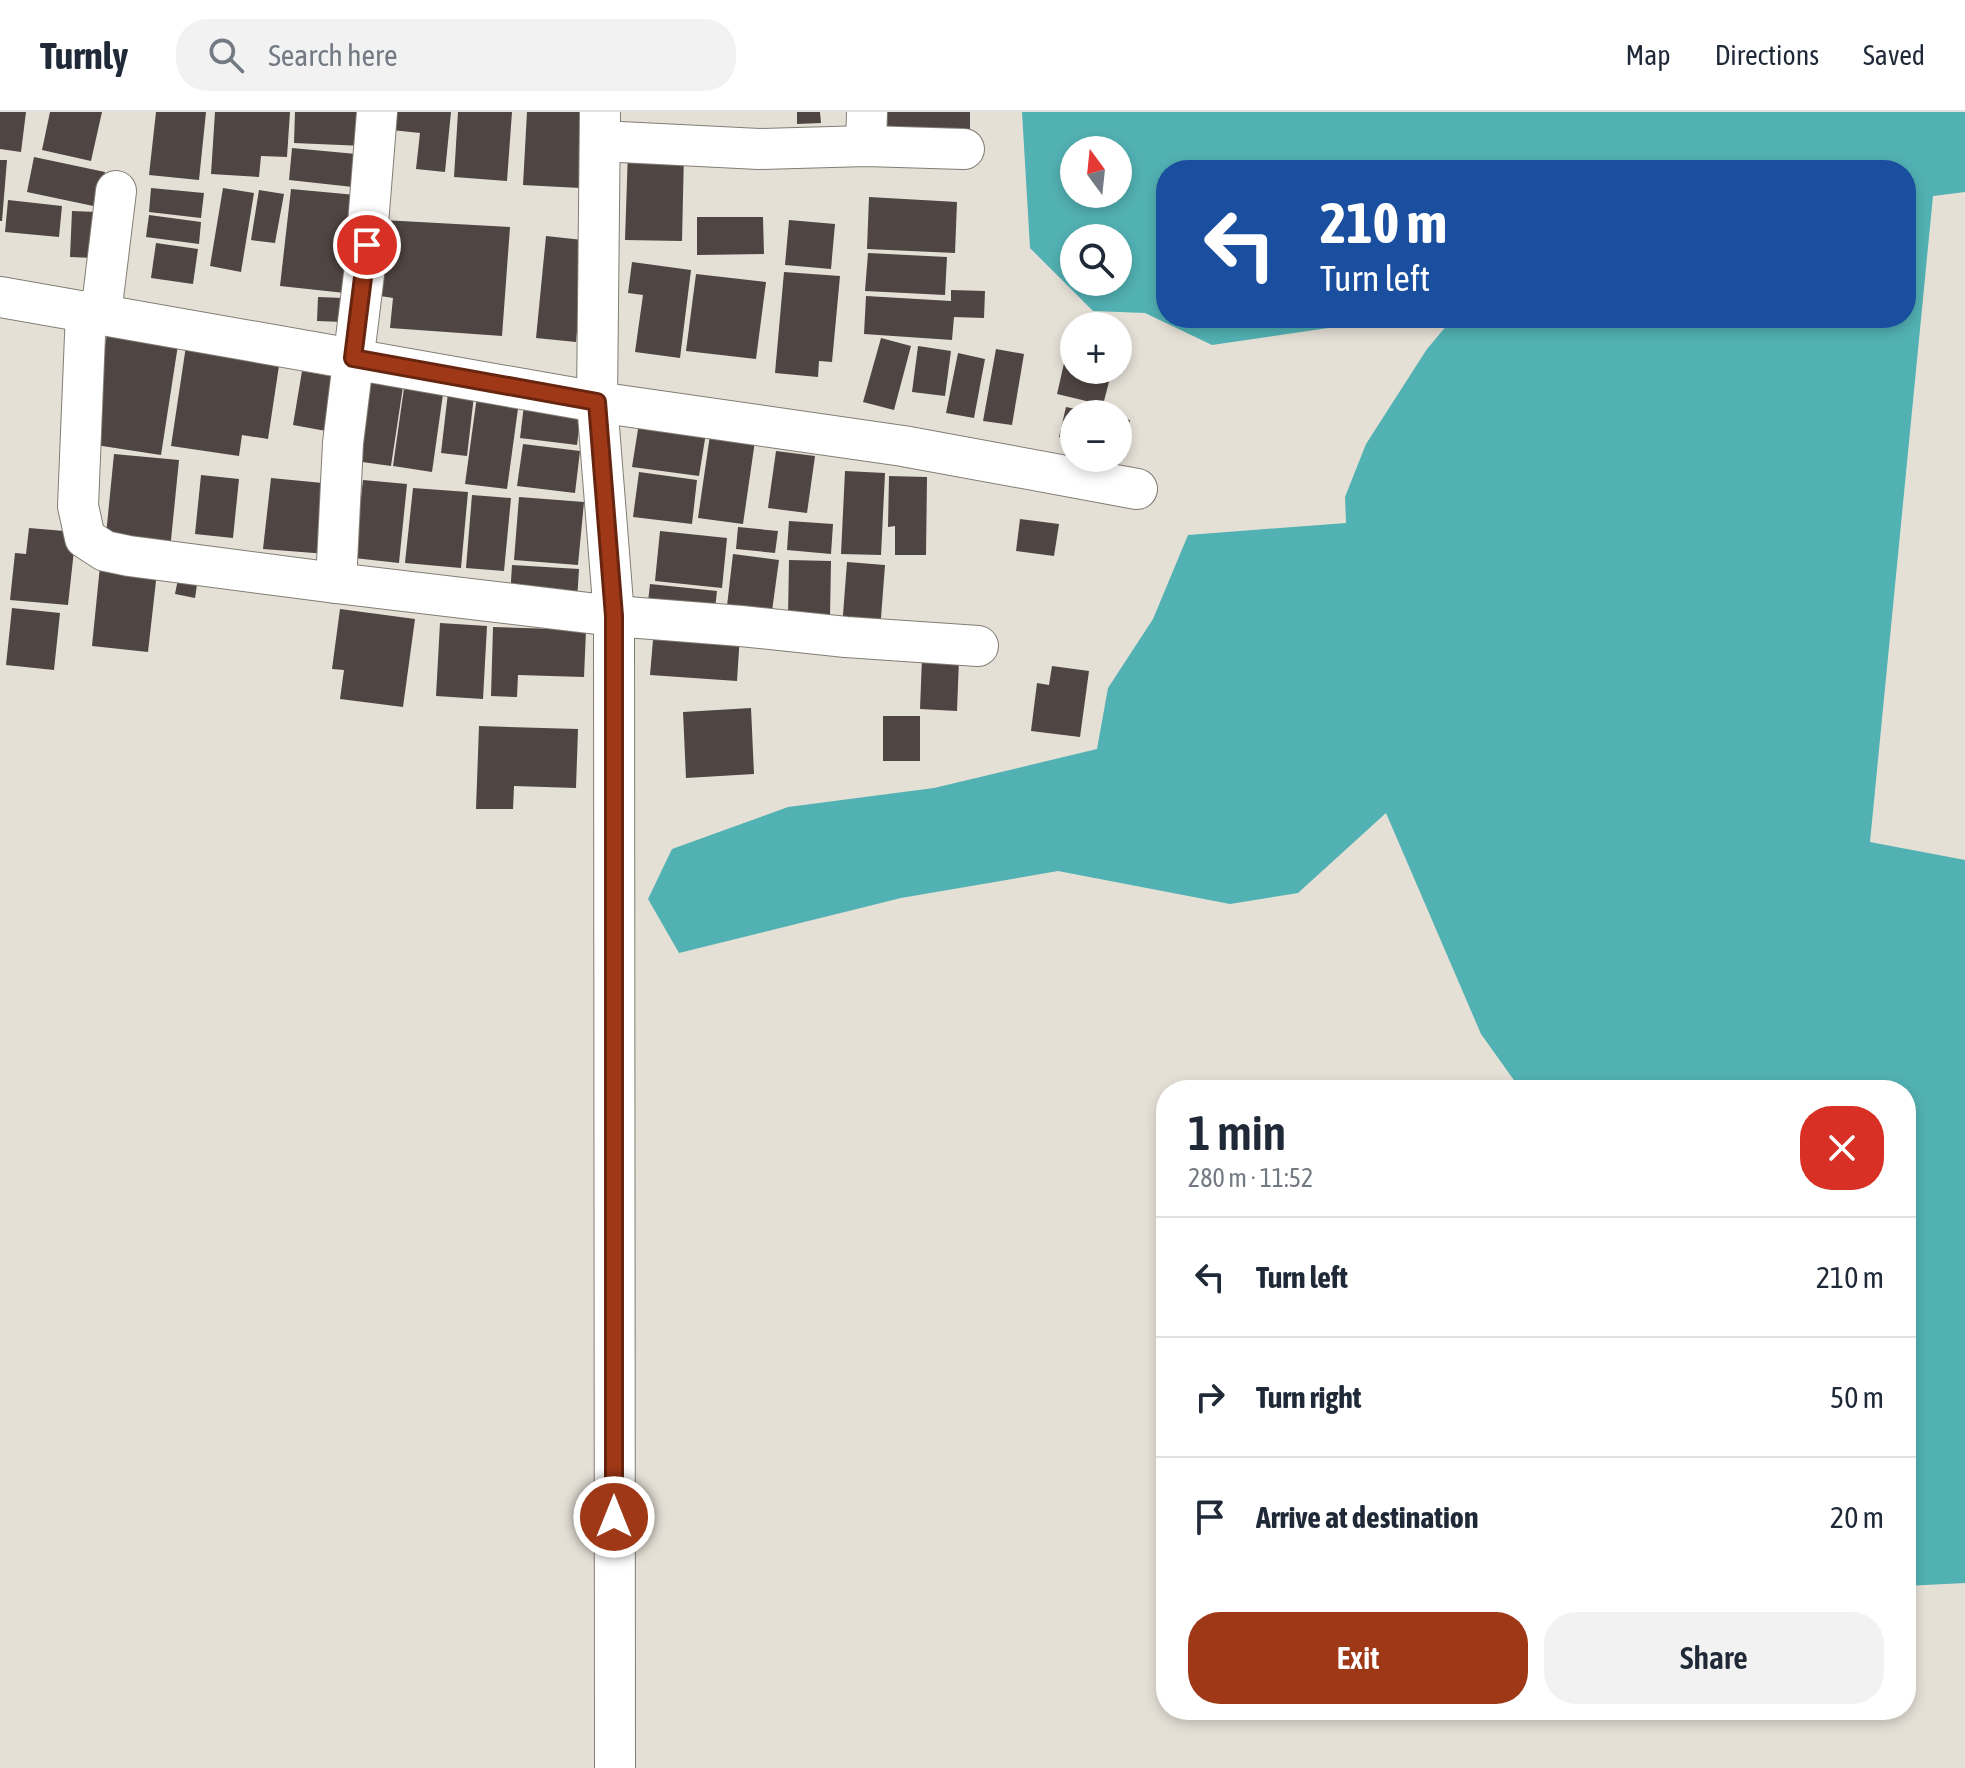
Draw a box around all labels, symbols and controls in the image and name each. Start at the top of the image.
search box [176,19,736,91]
icon: search [204,33,248,77]
text: Turnly [40,34,128,77]
text: Search here [268,38,398,72]
text: Map [1626,39,1671,71]
text: Directions [1715,39,1819,71]
text: Saved [1863,39,1925,71]
north arrow [1060,136,1132,208]
map controls [1060,136,1132,472]
text: 210 m [1320,191,1447,255]
icon: left [1188,192,1292,296]
pin [333,211,401,279]
icon: arrive [345,223,389,267]
button: search [1060,224,1132,296]
text: Turn left [1320,257,1430,299]
button: + [1060,312,1132,384]
button: − [1060,400,1132,472]
text: 1 min [1188,1105,1286,1160]
button: close [1800,1106,1884,1190]
text: 280 m · 11:52 [1188,1163,1313,1193]
icon: left [1188,1255,1232,1299]
text: Turn left [1256,1260,1348,1294]
text: 210 m [1816,1260,1884,1294]
icon: right [1188,1375,1232,1419]
text: Turn right [1256,1380,1362,1414]
text: 50 m [1830,1380,1884,1414]
position arrow [572,1475,656,1559]
icon: arrive [1188,1495,1232,1539]
text: Arrive at destination [1256,1500,1478,1534]
text: 20 m [1830,1500,1884,1534]
button: Exit [1188,1612,1528,1704]
button: Share [1544,1612,1884,1704]

